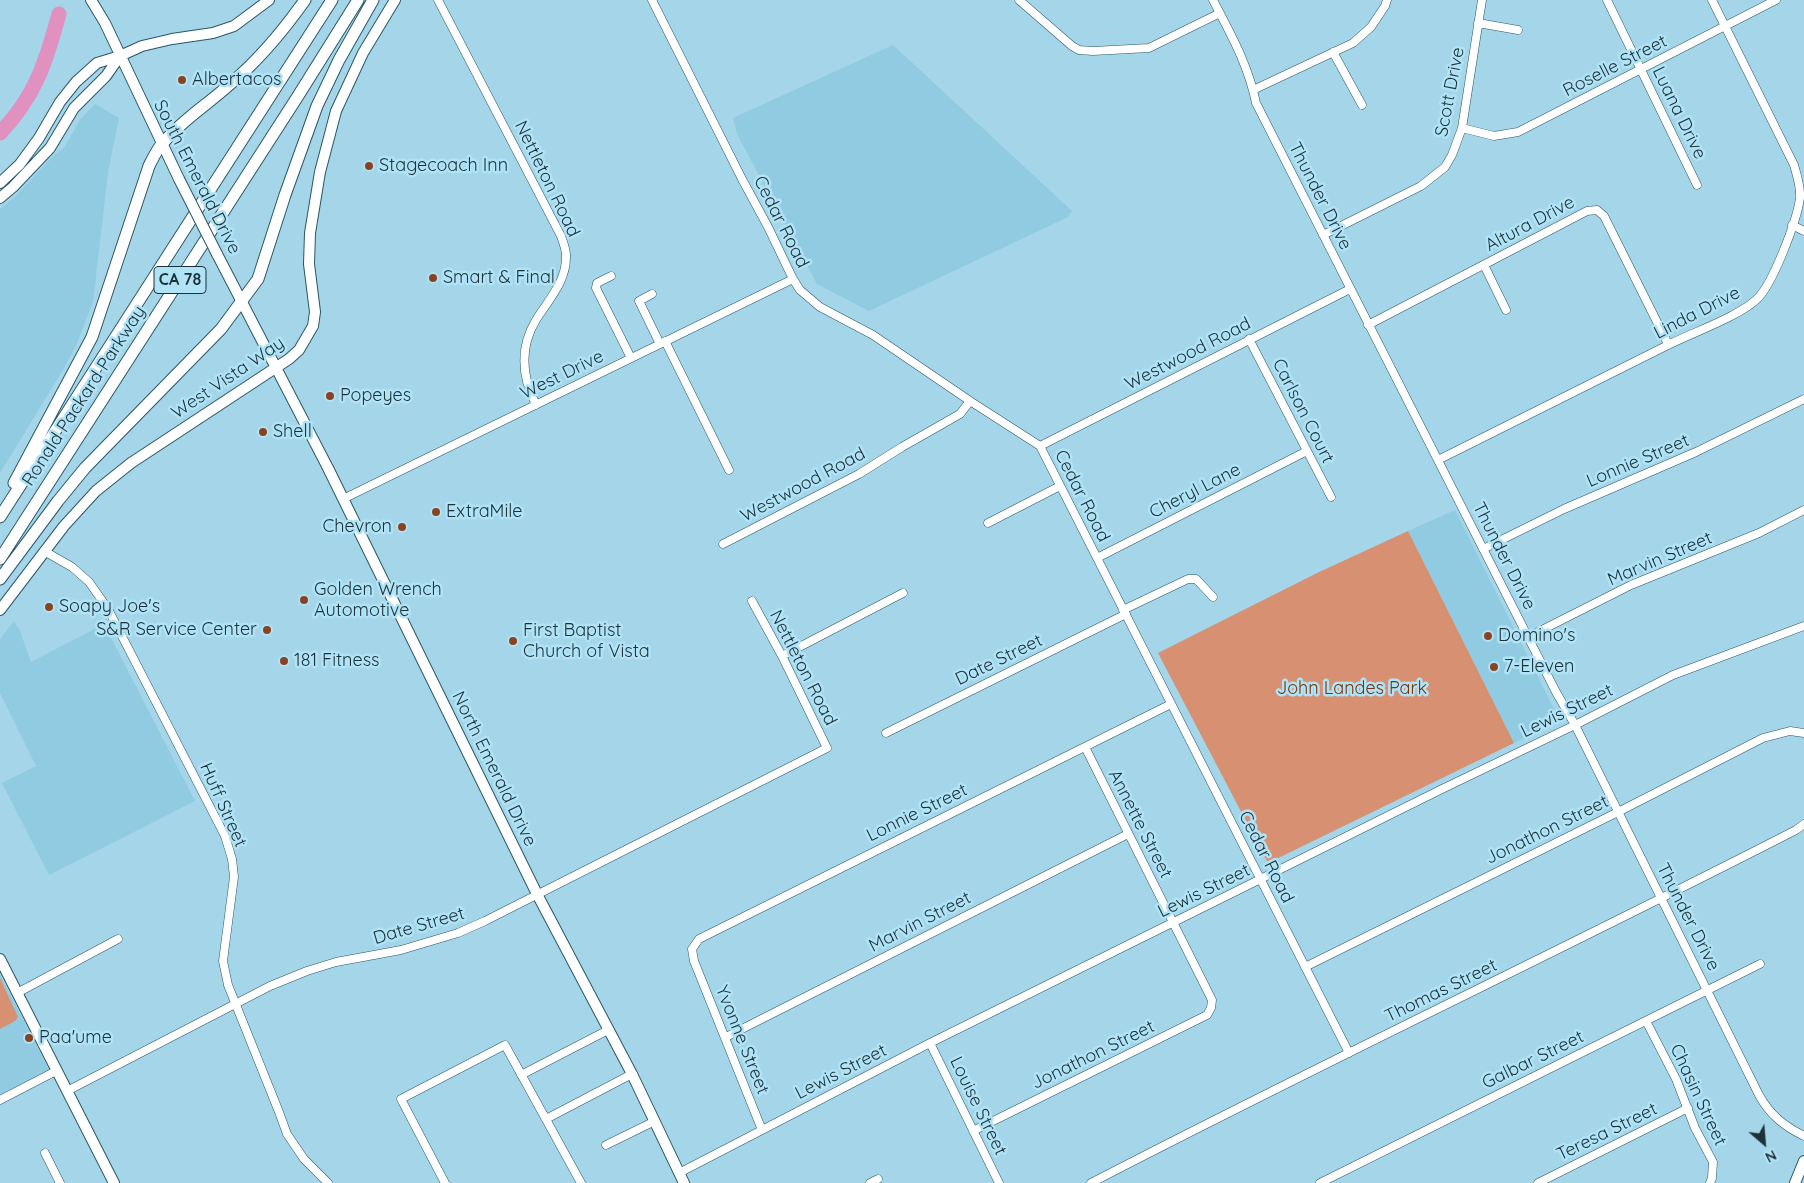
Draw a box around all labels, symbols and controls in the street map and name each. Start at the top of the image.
street label: Roselle Street [1559,31,1671,101]
street label: Scott Drive [1431,45,1469,139]
street label: Luana Drive [1647,63,1711,163]
place label: Albertacos [192,69,281,91]
marker: Albertacos [176,74,188,86]
street label: South Emerald Drive [149,96,245,258]
street label: Nettleton Road [510,117,584,241]
street label: Thunder Drive [1284,139,1356,253]
place label: Stagecoach Inn [379,155,508,177]
marker: Stagecoach Inn [363,160,375,172]
street label: Cedar Road [749,172,813,272]
street label: Altura Drive [1482,191,1578,257]
road number: CA 78 [154,266,206,294]
place label: Smart & Final [443,267,555,289]
marker: Smart & Final [427,272,439,284]
street label: Linda Drive [1650,282,1744,344]
street label: Ronald Packard Parkway [18,302,150,490]
street label: Westwood Road [1121,313,1255,395]
street label: West Vista Way [168,332,288,424]
street label: West Drive [517,346,607,404]
street label: Carlson Court [1267,355,1339,467]
place label: Popeyes [340,385,411,407]
marker: Popeyes [324,390,336,402]
place label: Shell [273,421,312,443]
marker: Shell [257,426,269,438]
street label: Lonnie Street [1583,430,1693,492]
street label: Westwood Road [737,443,869,527]
street label: Cedar Road [1050,446,1114,546]
street label: Cheryl Lane [1146,459,1244,523]
street label: Thunder Drive [1468,499,1540,613]
place label: ExtraMile [446,501,522,523]
marker: ExtraMile [430,506,442,518]
place label: Chevron [323,516,392,538]
marker: Chevron [396,521,408,533]
street label: Marvin Street [1604,527,1716,591]
place label: Golden Wrench Automotive [314,579,442,622]
marker: Golden Wrench Automotive [298,594,310,606]
place label: Soapy Joe's [59,596,160,618]
marker: Soapy Joe's [43,601,55,613]
street label: Nettleton Road [765,607,841,729]
place label: S&R Service Center [96,619,257,641]
place label: First Baptist Church of Vista [523,620,650,662]
marker: S&R Service Center [261,624,273,636]
place label: Domino's [1498,625,1575,647]
street label: Date Street [952,630,1046,690]
marker: Domino's [1482,630,1494,642]
marker: First Baptist Church of Vista [507,635,519,647]
place label: 181 Fitness [294,650,380,672]
marker: 181 Fitness [278,655,290,667]
place label: 7-Eleven [1504,656,1575,678]
marker: 7-Eleven [1488,661,1500,673]
park label: John Landes Park [1277,678,1427,700]
street label: Lewis Street [1517,679,1617,743]
street label: North Emerald Drive [447,688,541,850]
street label: Huff Street [195,759,251,851]
street label: Annette Street [1103,766,1177,882]
street label: Lonnie Street [863,779,971,847]
street label: Jonathon Street [1482,791,1612,869]
street label: Cedar Road [1234,807,1298,907]
street label: Lewis Street [1154,859,1254,923]
street label: Thunder Drive [1652,860,1724,974]
street label: Marvin Street [865,887,975,957]
street label: Date Street [371,903,467,949]
street label: Thomas Street [1382,955,1500,1027]
street label: Yvonne Street [710,983,774,1097]
street label: Jonathon Street [1028,1016,1158,1094]
street label: Galbar Street [1479,1026,1587,1094]
place label: Paa'ume [39,1027,112,1049]
marker: Paa'ume [23,1032,35,1044]
street label: Lewis Street [792,1040,890,1104]
street label: Chasin Street [1665,1041,1731,1149]
street label: Louise Street [945,1053,1011,1159]
street label: Teresa Street [1553,1098,1661,1166]
north arrow [1739,1118,1789,1168]
text: N [1762,1146,1779,1167]

